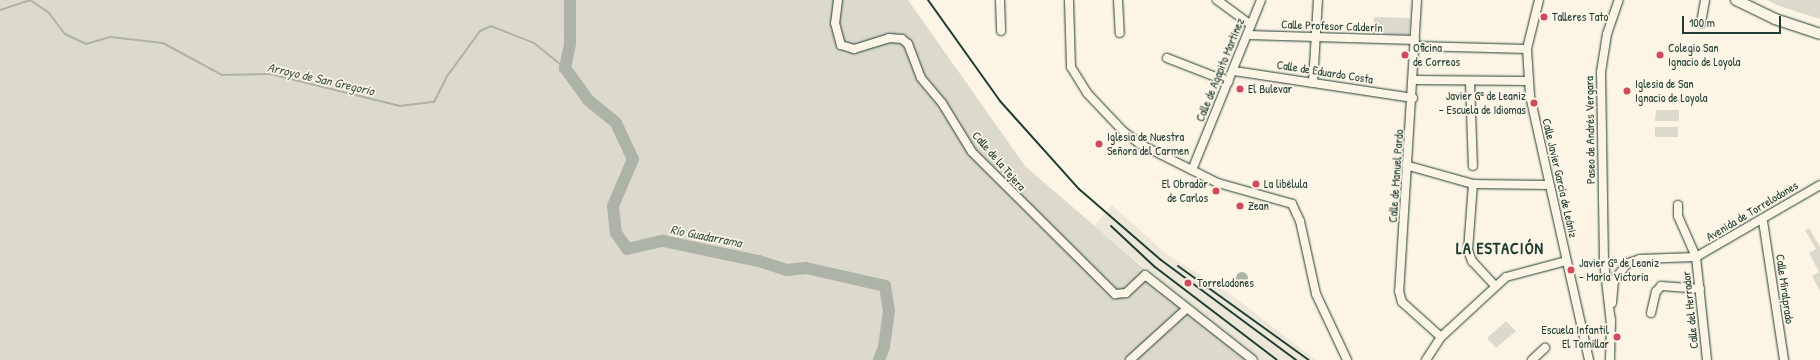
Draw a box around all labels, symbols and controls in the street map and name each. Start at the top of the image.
scale bar [1684,8,1783,34]
place label: Talleres Tato [1552,10,1608,24]
marker: Talleres Tato [1539,12,1549,22]
text: 100 m [1689,14,1715,31]
street label: Calle de Agapito Martínez [1193,16,1247,124]
street label: Calle Profesor Calderín [1281,17,1383,35]
place label: Oficina de Correos [1413,41,1460,69]
place label: Colegio San Ignacio de Loyola [1668,41,1741,69]
marker: Oficina de Correos [1400,50,1410,60]
marker: Colegio San Ignacio de Loyola [1655,50,1665,60]
street label: Calle de Eduardo Costa [1276,57,1374,87]
water label: Arroyo de San Gregorio [266,59,376,99]
street label: Paseo de Andrés Vergara [1582,76,1598,184]
place label: Iglesia de San Ignacio de Loyola [1635,77,1708,105]
place label: El Bulevar [1248,82,1292,96]
marker: El Bulevar [1235,84,1245,94]
marker: Iglesia de San Ignacio de Loyola [1622,86,1632,96]
place label: Javier Gª de Leaniz - Escuela de Idiomas [1439,89,1526,117]
marker: Javier Gª de Leaniz - Escuela de Idiomas [1529,98,1539,108]
street label: Calle Javier García de Leániz [1539,117,1581,239]
street label: Calle de la Tejera [969,128,1029,194]
street label: Calle de Manuel Pardo [1386,129,1406,223]
place label: Iglesia de Nuestra Señora del Carmen [1107,130,1189,158]
marker: Iglesia de Nuestra Señora del Carmen [1094,139,1104,149]
place label: El Obrador de Carlos [1162,177,1208,205]
place label: La libélula [1264,177,1307,191]
street label: Avenida de Torrelodones [1703,178,1801,244]
marker: La libélula [1251,179,1261,189]
marker: El Obrador de Carlos [1211,186,1221,196]
place label: Zean [1248,199,1269,213]
marker: Zean [1235,201,1245,211]
water label: Río Guadarrama [669,221,743,251]
district label: LA ESTACIÓN [1456,238,1544,258]
street label: Calle Miralprado [1773,253,1797,325]
place label: Javier Gª de Leaniz - María Victoria [1579,256,1659,284]
marker: Javier Gª de Leaniz - María Victoria [1566,265,1576,275]
street label: Calle del Herrador [1679,271,1701,349]
place label: Torrelodones [1197,276,1254,290]
marker: Torrelodones [1182,277,1194,289]
place label: Escuela Infantil El Tomillar [1542,323,1609,351]
marker: Escuela Infantil El Tomillar [1612,332,1622,342]

